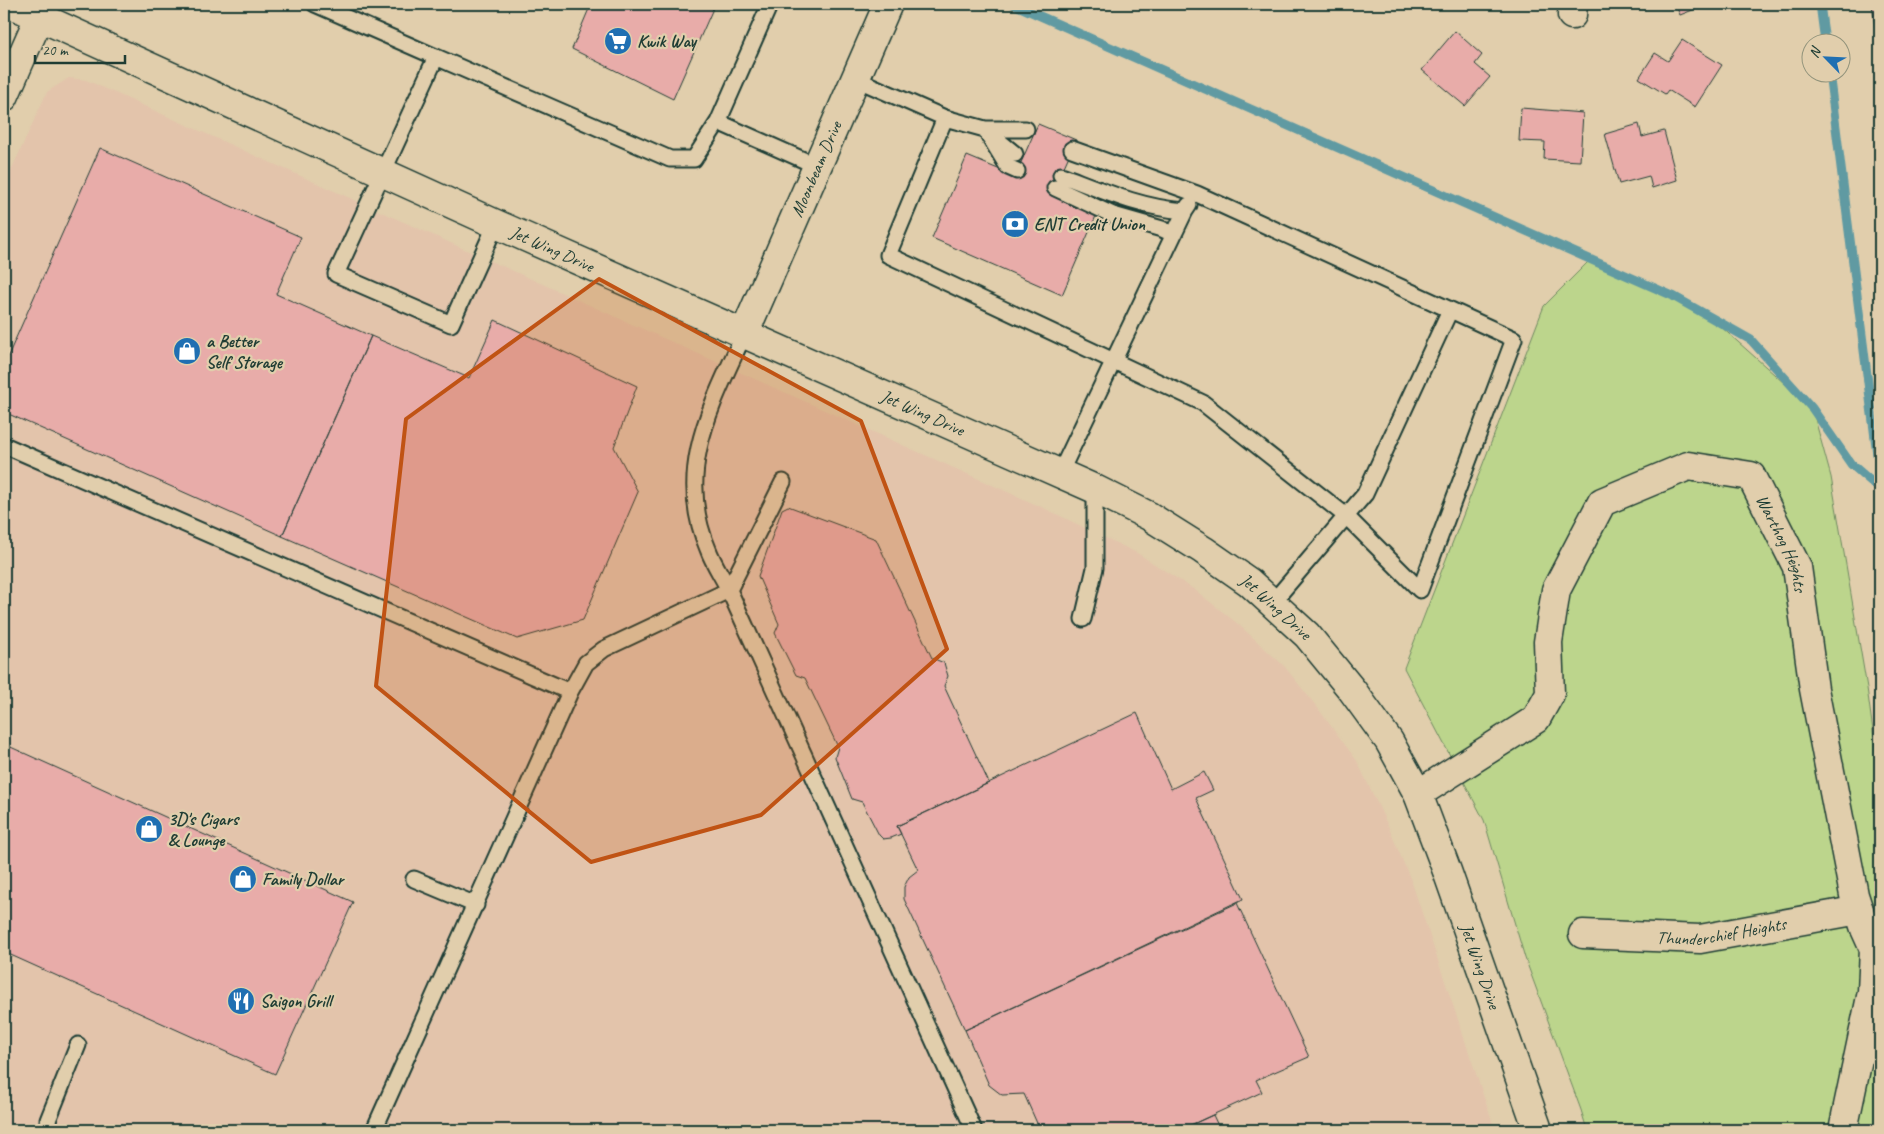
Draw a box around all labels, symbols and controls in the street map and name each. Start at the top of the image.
supermarket icon: Kwik Way [603,26,633,56]
place label: Kwik Way [637,30,698,52]
scale bar [35,32,125,64]
north arrow [1802,32,1852,82]
text: 20 m [42,41,69,60]
text: N [1805,43,1825,60]
street label: Moonbeam Drive [785,117,847,220]
bank icon: ENT Credit Union [1000,209,1030,239]
place label: ENT Credit Union [1034,213,1146,235]
street label: Jet Wing Drive [506,220,598,277]
place label: a Better Self Storage [206,330,284,373]
shop icon: a Better Self Storage [172,336,202,366]
street label: Jet Wing Drive [877,384,969,441]
street label: Warthog Heights [1751,491,1812,595]
street label: Jet Wing Drive [1235,568,1317,645]
place label: 3D's Cigars & Lounge [168,808,240,851]
shop icon: 3D's Cigars & Lounge [134,814,164,844]
shop icon: Family Dollar [228,864,258,894]
place label: Family Dollar [262,868,346,890]
street label: Thunderchief Heights [1656,912,1790,950]
street label: Jet Wing Drive [1455,920,1506,1013]
restaurant icon: Saigon Grill [226,986,256,1016]
place label: Saigon Grill [260,990,335,1012]

